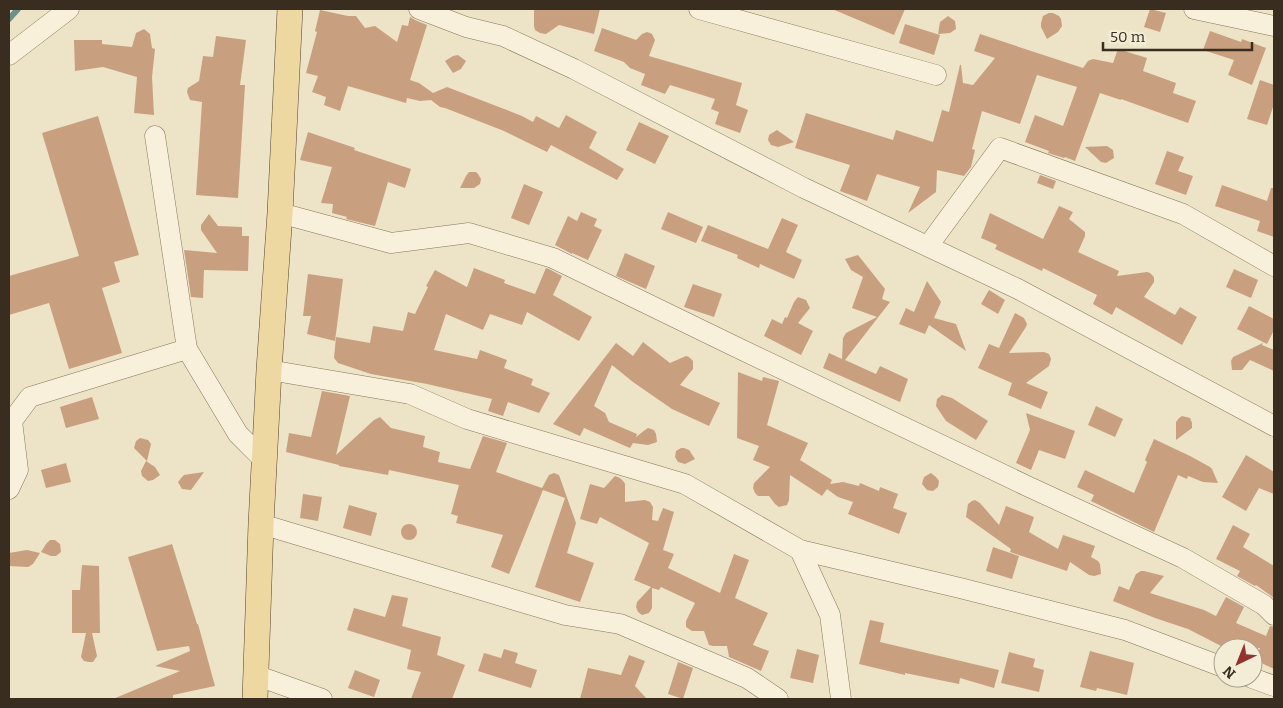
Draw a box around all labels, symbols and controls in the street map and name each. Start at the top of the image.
scale bar [1103,20,1252,52]
text: 50 m [1110,28,1146,46]
north arrow [1213,638,1263,688]
text: N [1220,662,1239,682]

